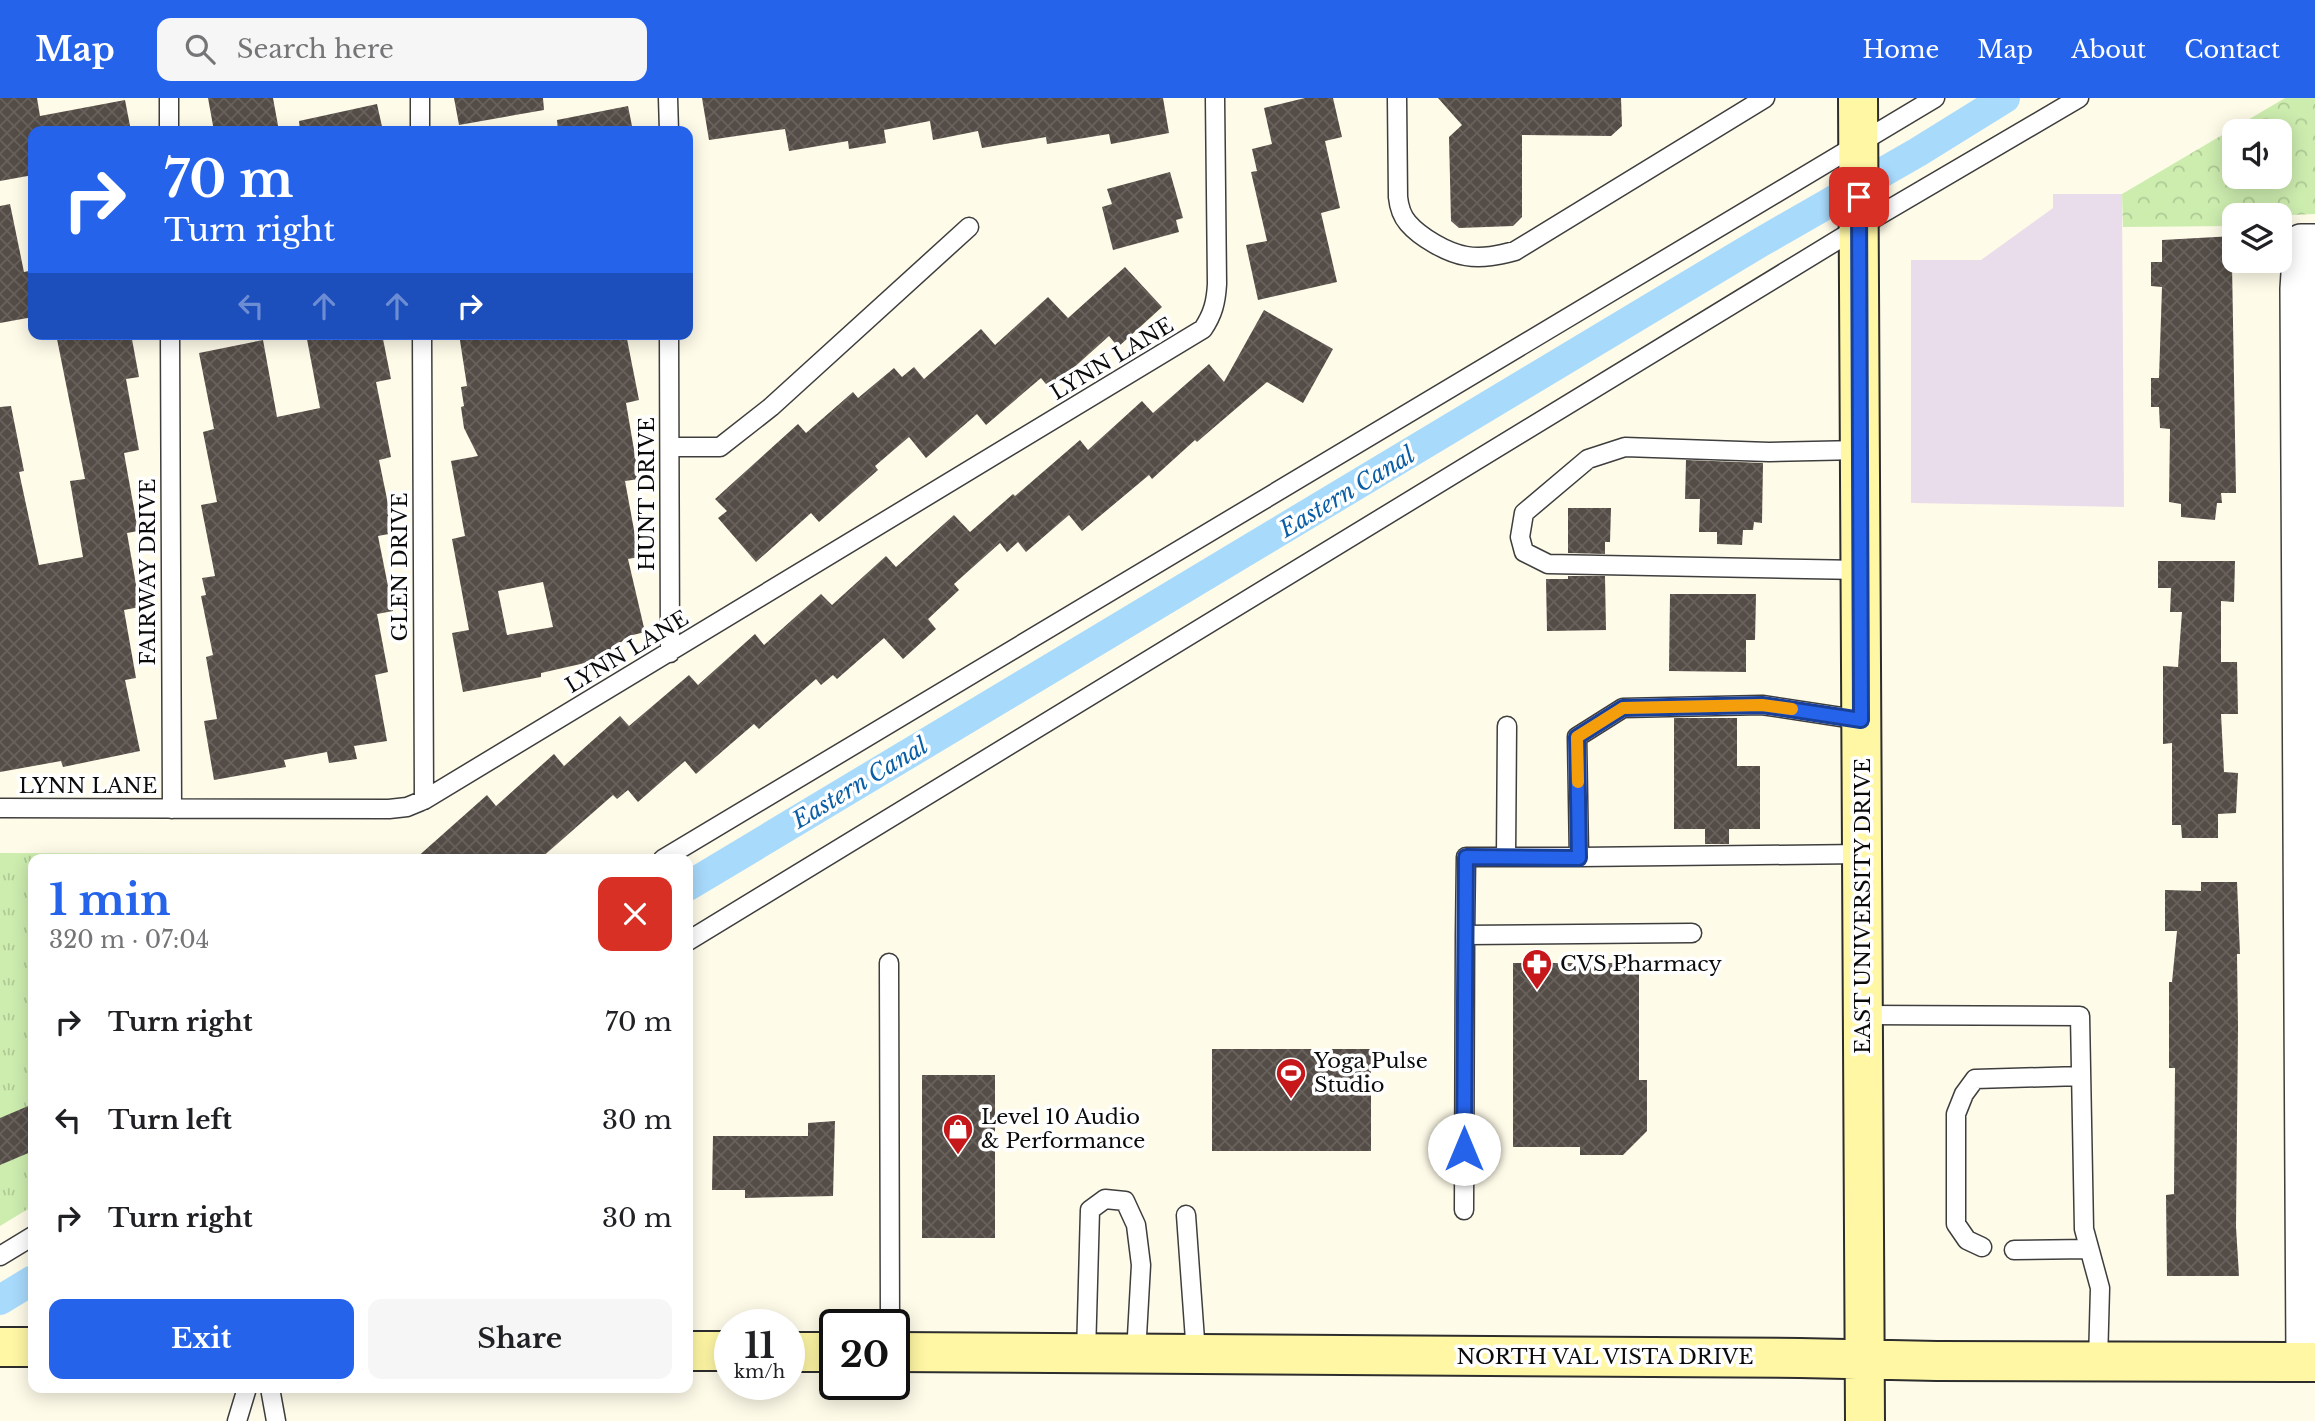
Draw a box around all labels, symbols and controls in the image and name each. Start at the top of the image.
search box [157,18,647,81]
text: Map [35,29,115,70]
icon: search [181,30,219,68]
text: Search here [237,33,394,65]
text: Home [1863,35,1939,64]
text: Map [1977,35,2033,64]
text: About [2071,35,2146,64]
text: Contact [2184,35,2280,64]
map controls [2222,119,2292,273]
button: sound [2222,119,2292,189]
text: 70 m [164,149,294,210]
icon: right [49,154,140,245]
pin [1829,167,1889,227]
icon: arrive [1840,178,1878,216]
button: layers [2222,203,2292,273]
text: Turn right [164,210,335,250]
icon: left [232,287,270,325]
icon: ahead [305,287,343,325]
icon: ahead [378,287,416,325]
icon: right [451,287,489,325]
street label: LYNN LANE [1046,312,1178,406]
street label: HUNT DRIVE [634,417,660,571]
water label: Eastern Canal [1273,440,1420,544]
street label: FAIRWAY DRIVE [135,478,161,666]
street label: GLEN DRIVE [387,492,413,642]
street label: LYNN LANE [561,605,693,699]
water label: Eastern Canal [786,731,933,835]
street label: EAST UNIVERSITY DRIVE [1850,758,1876,1054]
street label: LYNN LANE [19,773,157,799]
text: 1 min [49,874,171,926]
button: close [598,877,672,951]
text: 320 m · 07:04 [49,926,209,954]
pharmacy icon: CVS Pharmacy [1520,947,1554,991]
place label: CVS Pharmacy [1560,951,1723,977]
icon: right [49,1003,87,1041]
text: Turn right [108,1006,253,1038]
text: 70 m [605,1006,672,1038]
place label: Yoga Pulse Studio [1313,1048,1428,1098]
sports icon: Yoga Pulse Studio [1274,1056,1308,1100]
icon: left [49,1101,87,1139]
text: Turn left [108,1104,232,1136]
text: 30 m [602,1104,672,1136]
place label: Level 10 Audio & Performance [981,1104,1145,1154]
shop icon: Level 10 Audio & Performance [941,1112,975,1156]
position arrow [1427,1112,1501,1186]
icon: right [49,1199,87,1237]
text: Turn right [108,1202,253,1234]
text: 30 m [602,1202,672,1234]
button: Exit [49,1299,354,1379]
button: Share [368,1299,672,1379]
speed limit sign: 20 [819,1309,910,1400]
text: 11 [744,1324,775,1367]
street label: NORTH VAL VISTA DRIVE [1456,1344,1754,1370]
text: km/h [734,1361,785,1383]

